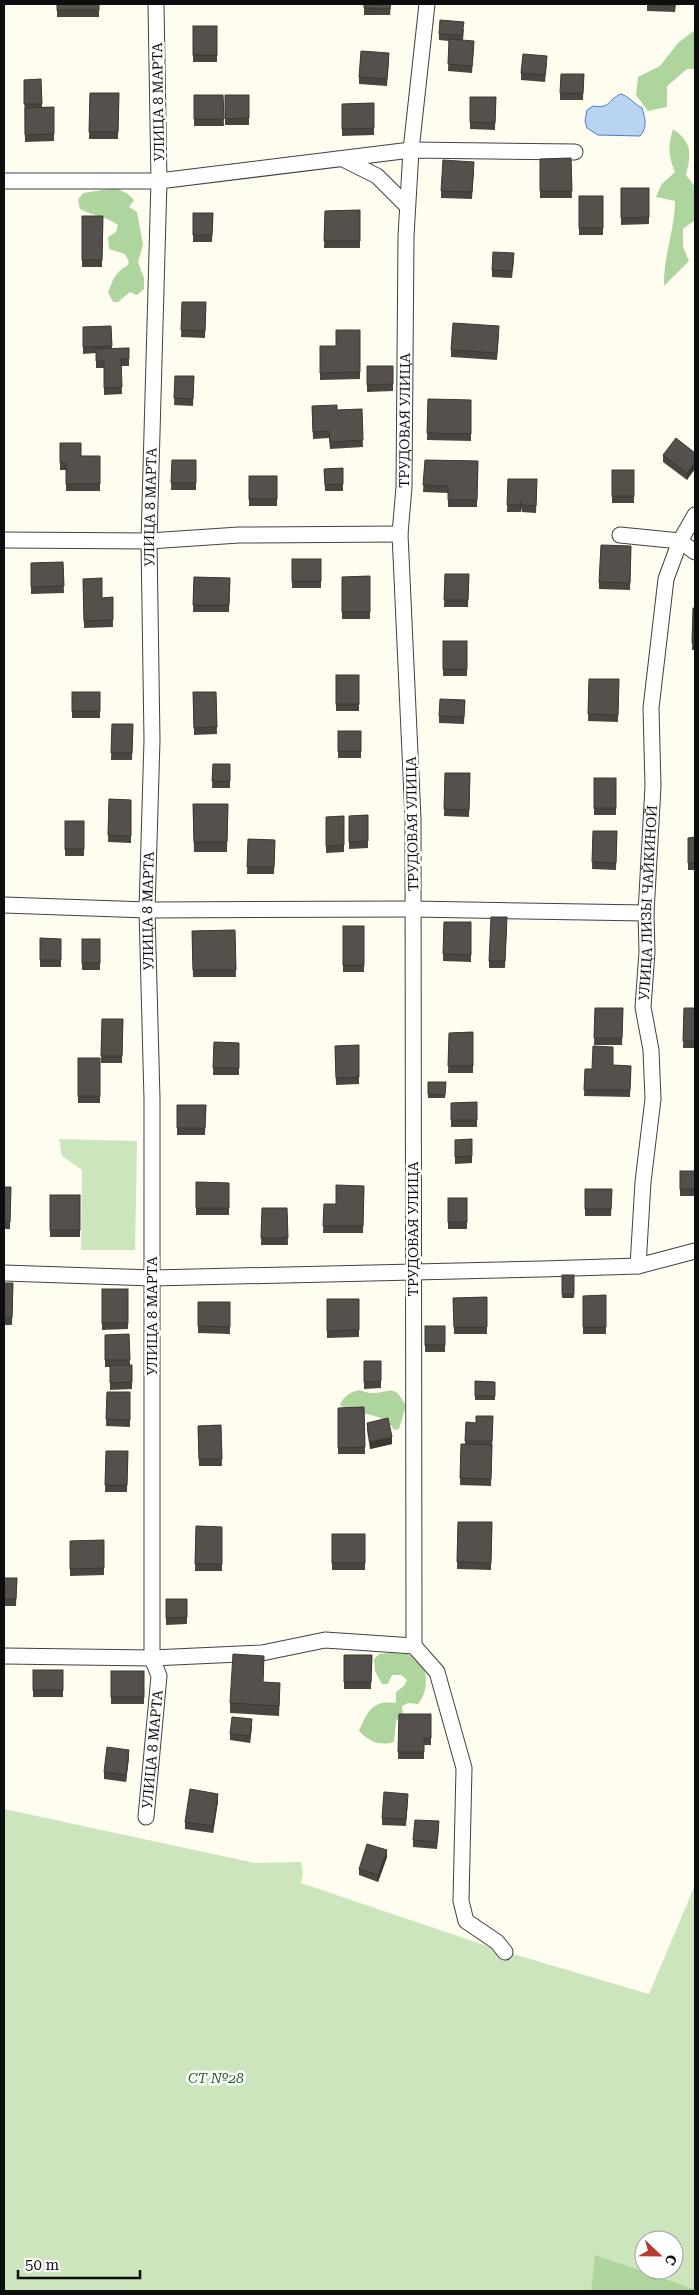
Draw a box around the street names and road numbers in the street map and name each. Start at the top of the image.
street label: УЛИЦА 8 МАРТА [149,42,167,162]
street label: ТРУДОВАЯ УЛИЦА [396,353,413,488]
street label: УЛИЦА 8 МАРТА [141,447,160,567]
street label: ТРУДОВАЯ УЛИЦА [403,756,421,892]
street label: УЛИЦА ЛИЗЫ ЧАЙКИНОЙ [635,804,660,1001]
street label: УЛИЦА 8 МАРТА [139,851,157,971]
street label: ТРУДОВАЯ УЛИЦА [405,1161,421,1296]
street label: УЛИЦА 8 МАРТА [144,1256,160,1375]
street label: УЛИЦА 8 МАРТА [139,1689,166,1809]

